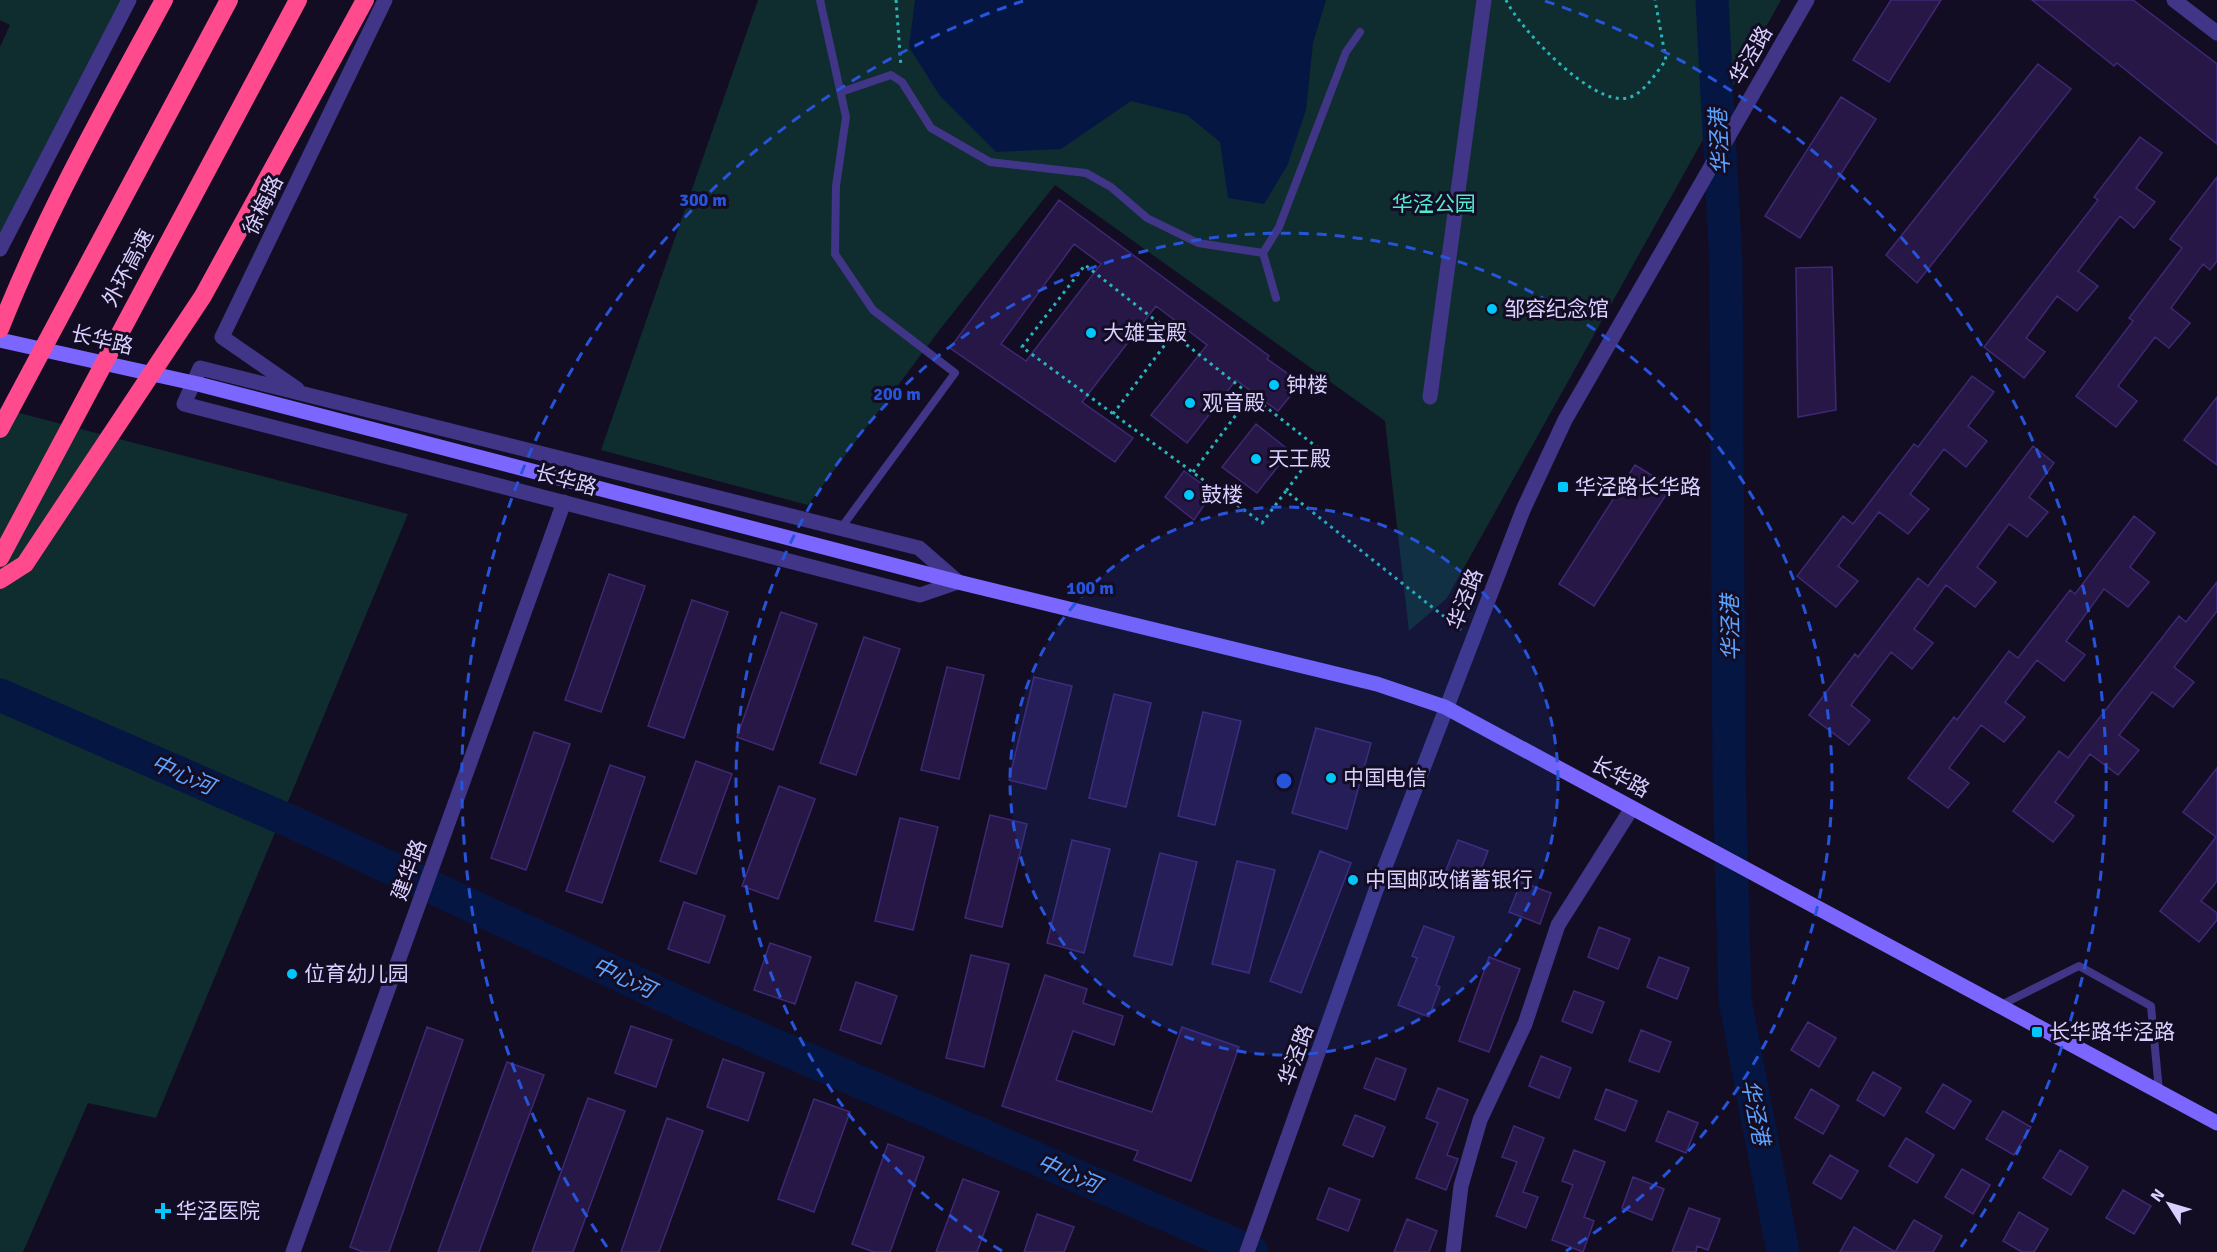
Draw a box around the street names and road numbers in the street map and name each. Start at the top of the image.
street label: 华泾路 [1724,21,1778,89]
street label: 徐梅路 [238,171,288,239]
street label: 外环高速 [97,225,159,311]
street label: 长华路 [68,320,136,360]
street label: 长华路 [532,459,600,501]
street label: 华泾路 [1442,565,1488,633]
street label: 长华路 [1586,751,1654,803]
street label: 建华路 [386,836,432,904]
street label: 华泾路 [1273,1021,1319,1089]

